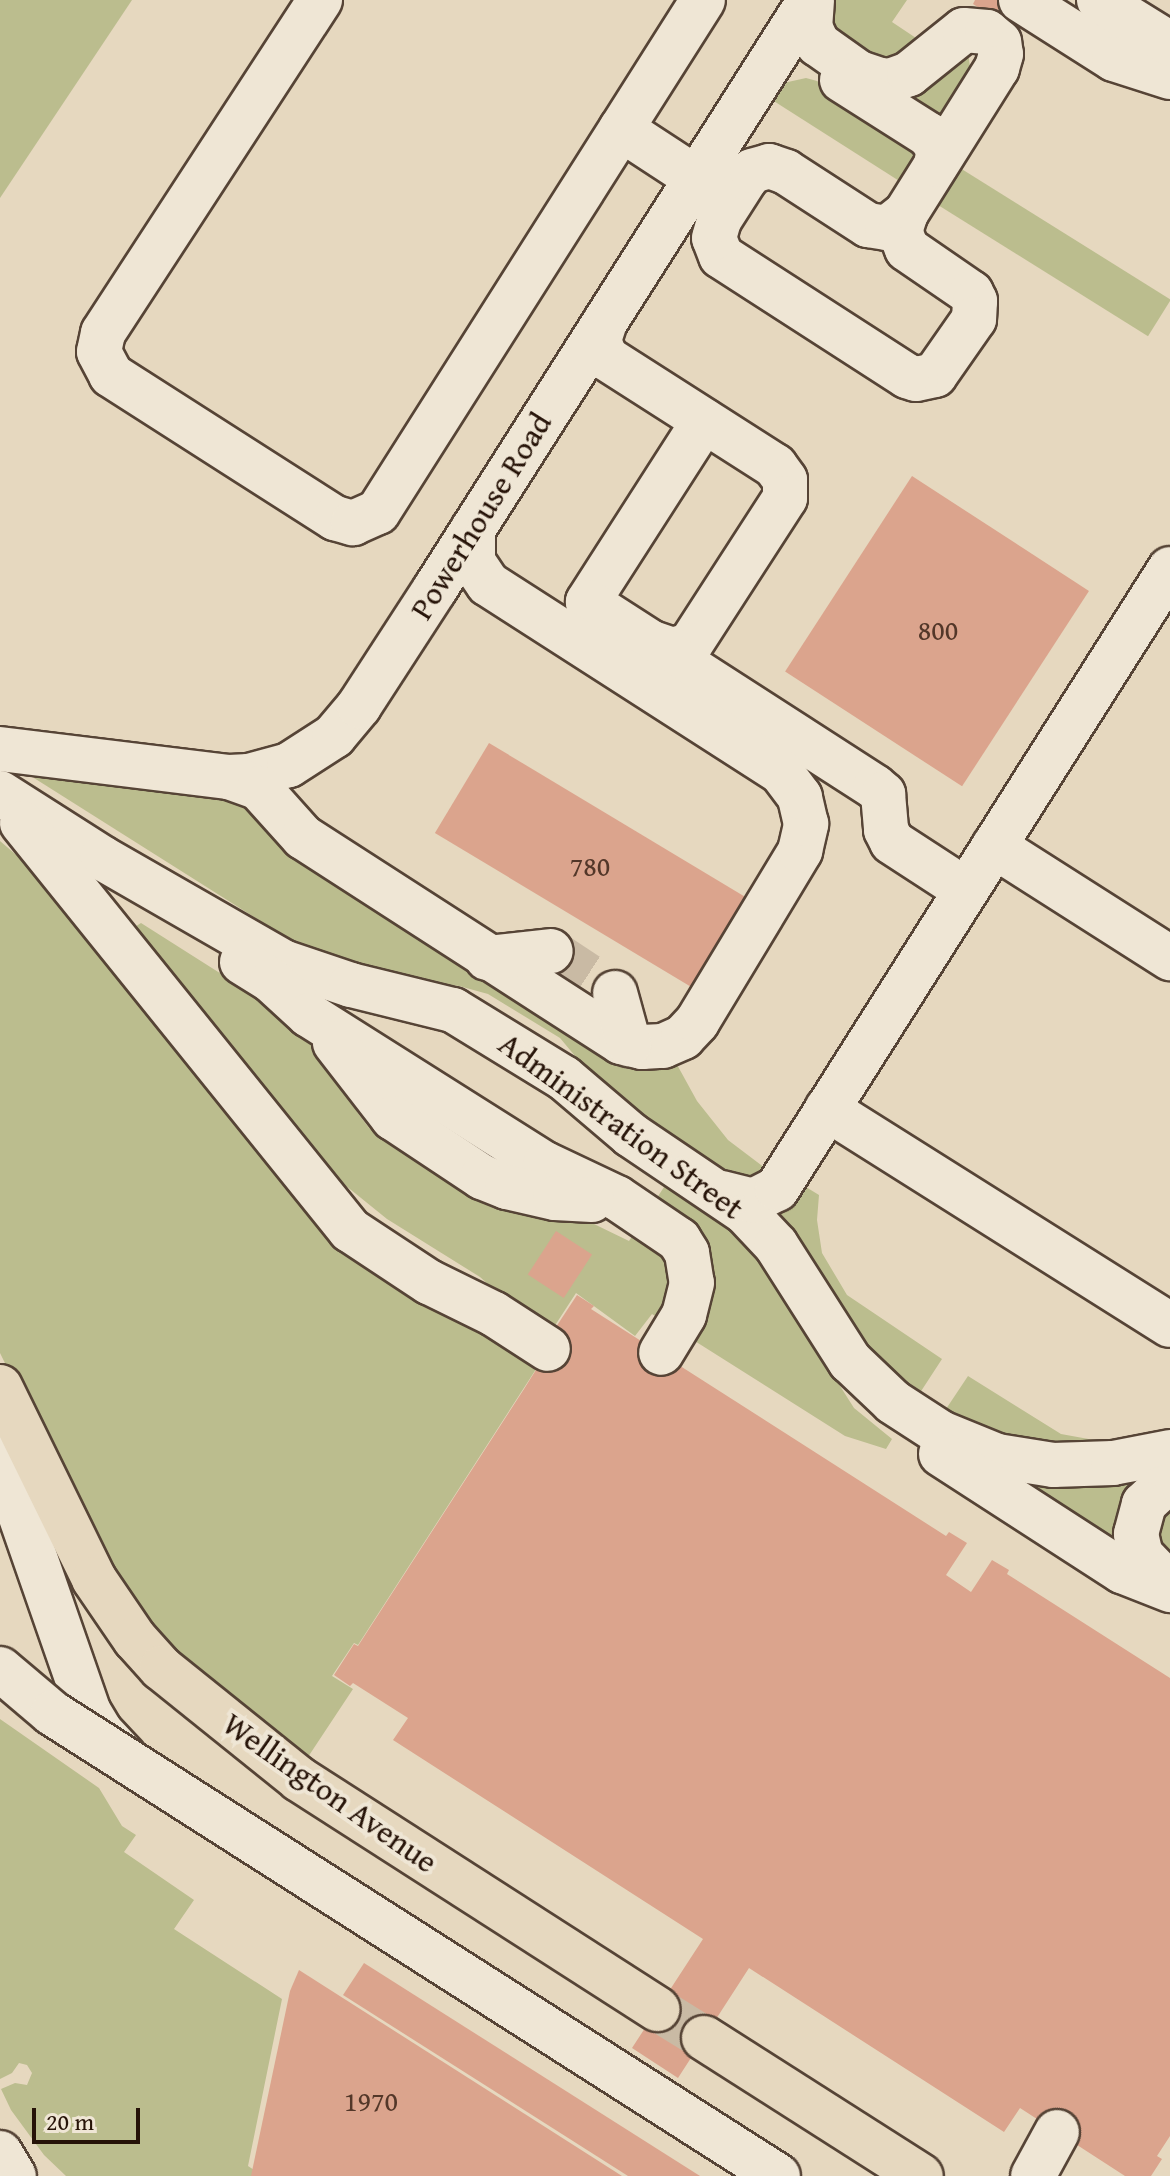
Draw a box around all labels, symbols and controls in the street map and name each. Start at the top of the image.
street label: Powerhouse Road [402,405,560,627]
house number: 800 [918,613,958,647]
house number: 780 [570,849,610,883]
street label: Administration Street [491,1024,751,1228]
street label: Wellington Avenue [215,1705,445,1881]
house number: 1970 [344,2084,398,2118]
scale bar [36,2092,144,2142]
text: 20 m [46,2104,94,2139]

